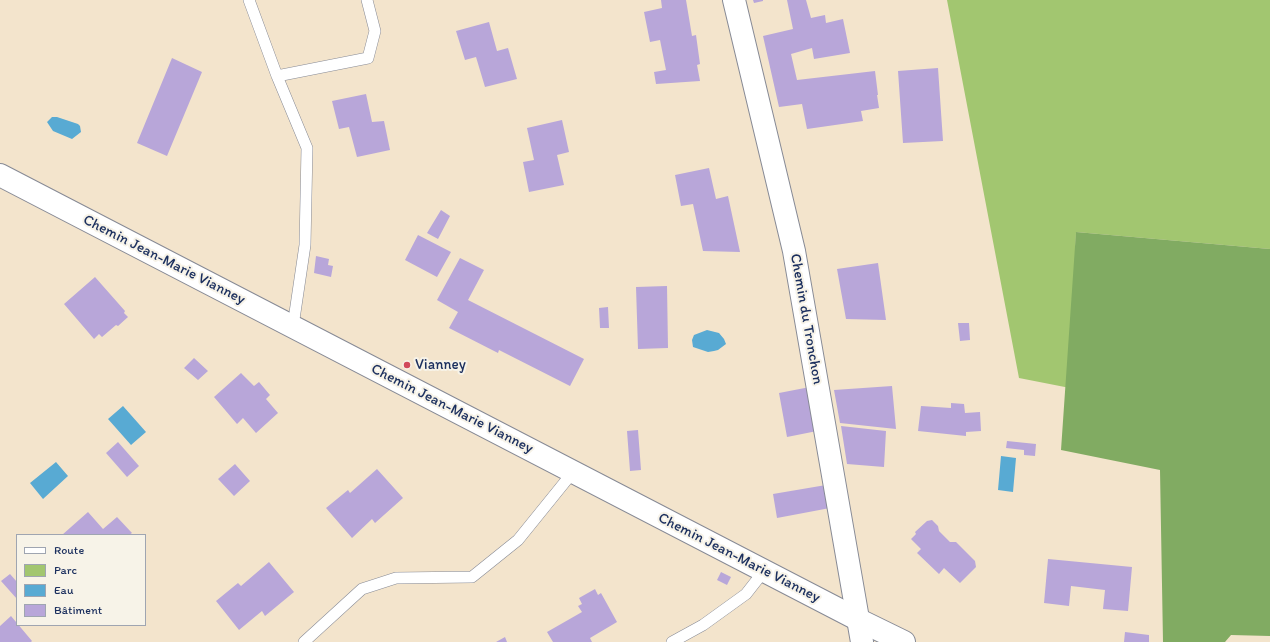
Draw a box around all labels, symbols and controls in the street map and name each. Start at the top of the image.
street label: Chemin Jean-Marie Vianney [80,211,248,309]
street label: Chemin du Tronchon [786,252,826,386]
place label: Vianney [415,356,466,374]
street label: Chemin Jean-Marie Vianney [368,360,536,458]
marker: Vianney [402,360,412,370]
street label: Chemin Jean-Marie Vianney [655,509,823,607]
legend [16,534,146,626]
text: Route [54,543,84,557]
text: Parc [54,563,77,577]
text: Eau [54,583,73,597]
text: Bâtiment [54,603,102,617]

